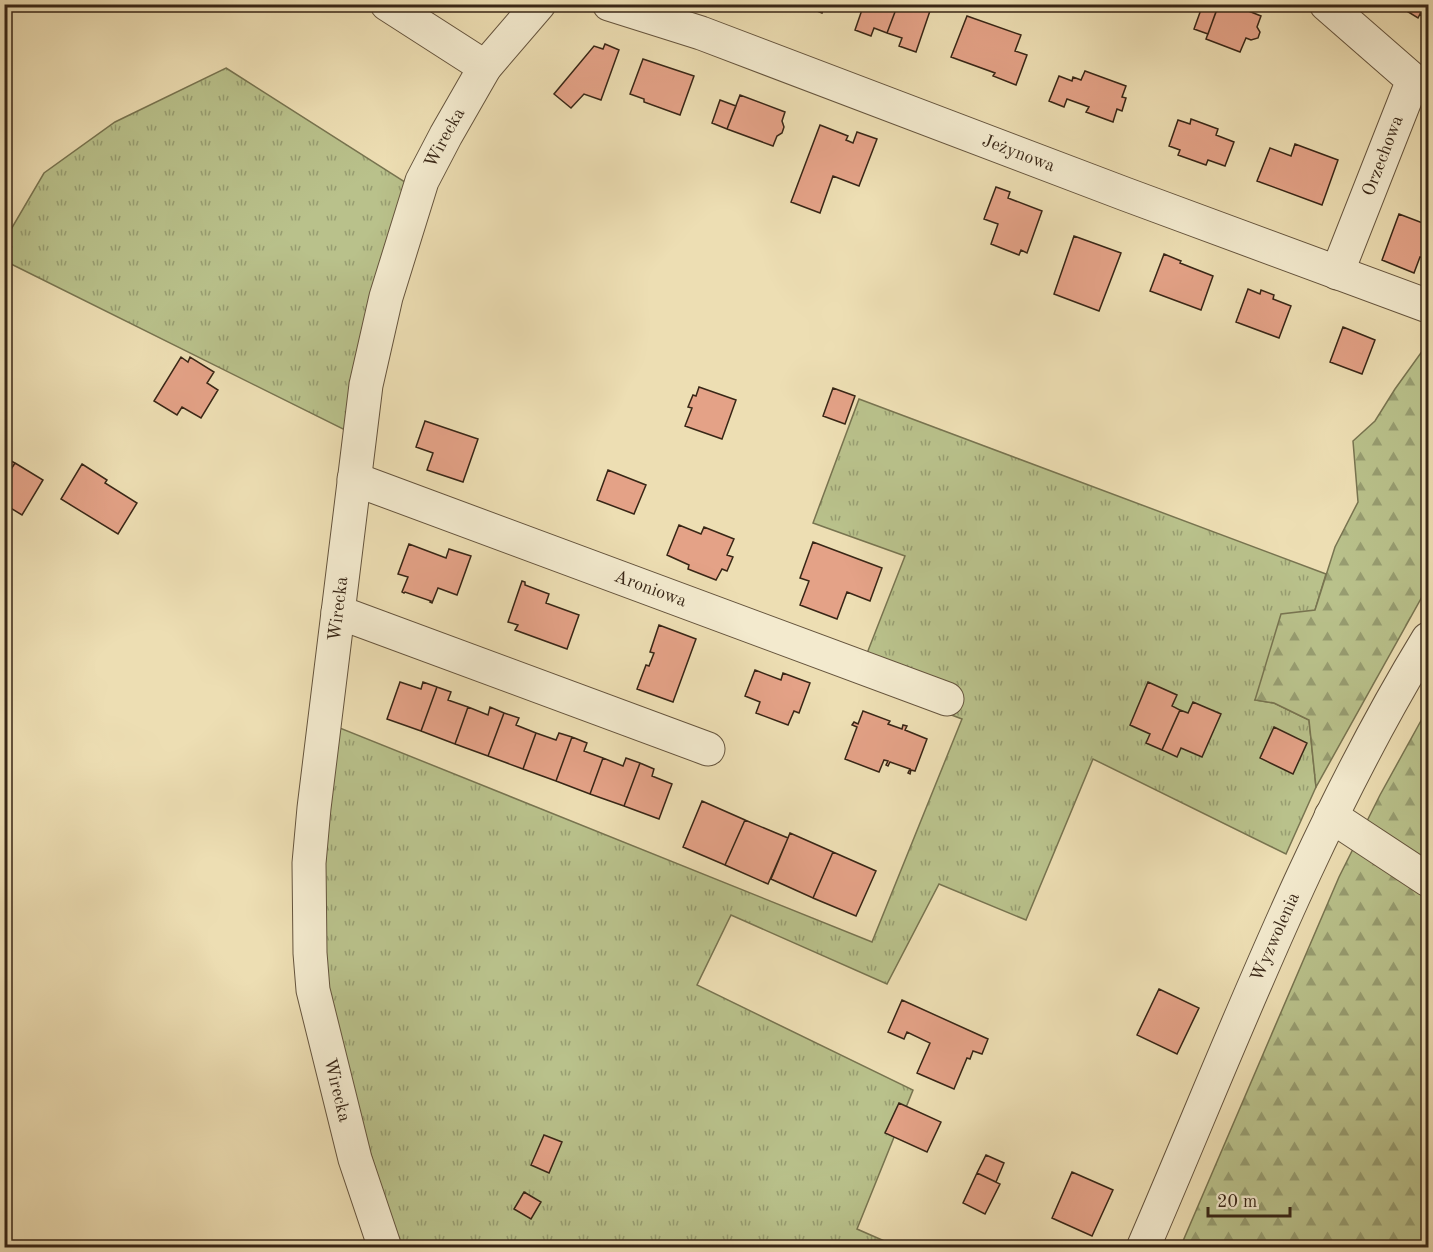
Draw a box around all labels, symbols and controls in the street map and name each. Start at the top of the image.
street label: Wirecka [421,105,468,171]
street label: Orzechowa [1359,113,1407,199]
street label: Jeżynowa [980,132,1057,175]
street label: Aroniowa [612,567,689,611]
street label: Wirecka [326,575,351,642]
street label: Wyzwolenia [1248,890,1303,984]
street label: Wirecka [320,1056,354,1124]
scale bar [1208,1180,1290,1218]
text: 20 m [1217,1193,1257,1211]

